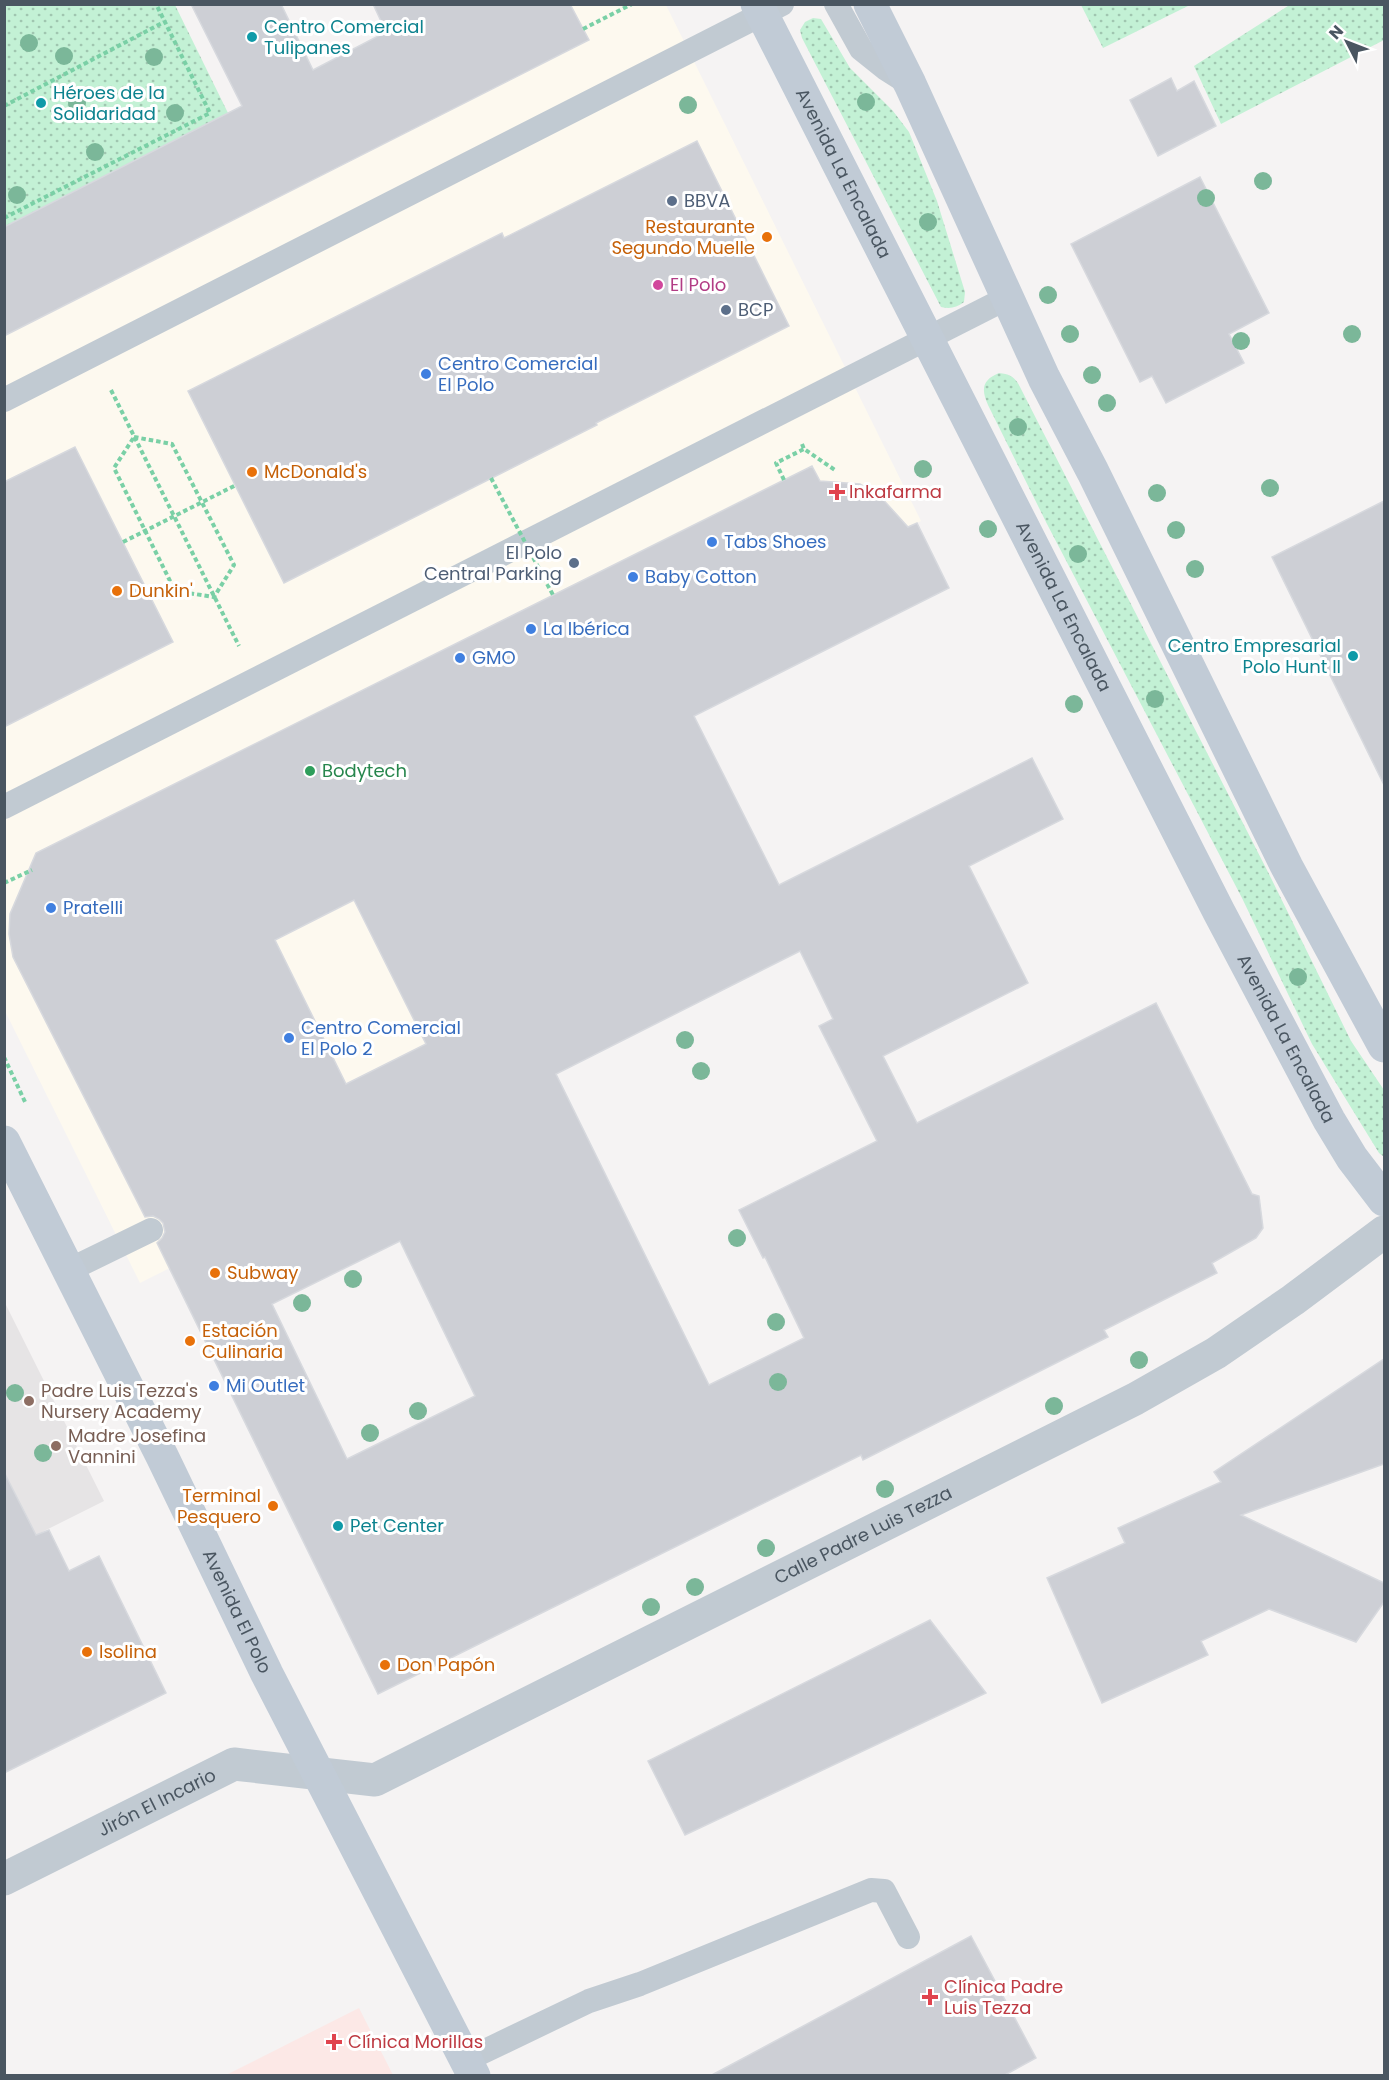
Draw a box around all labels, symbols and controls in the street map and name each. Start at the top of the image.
north arrow [1317,12,1377,72]
place label: Centro Comercial Tulipanes [264,14,424,60]
text: N [1324,20,1349,44]
marker: Centro Comercial Tulipanes [245,30,259,44]
place label: Héroes de la Solidaridad [53,80,165,126]
street label: Avenida La Encalada [790,84,897,263]
marker: Héroes de la Solidaridad [34,96,48,110]
place label: BBVA [684,188,730,213]
marker: BBVA [665,194,679,208]
place label: Restaurante Segundo Muelle [611,214,755,260]
marker: Restaurante Segundo Muelle [760,230,774,244]
place label: El Polo [670,272,726,297]
marker: El Polo [651,278,665,292]
place label: BCP [738,297,773,322]
marker: BCP [719,303,733,317]
place label: Centro Comercial El Polo [438,351,598,397]
marker: Centro Comercial El Polo [419,367,433,381]
place label: McDonald's [264,459,367,484]
marker: McDonald's [245,465,259,479]
place label: Inkafarma [849,479,942,504]
marker: Inkafarma [830,485,844,499]
street label: Avenida La Encalada [1010,517,1118,696]
place label: Tabs Shoes [724,529,826,554]
marker: Tabs Shoes [705,535,719,549]
place label: El Polo Central Parking [424,540,562,586]
marker: El Polo Central Parking [567,556,581,570]
place label: Baby Cotton [645,564,757,589]
marker: Baby Cotton [626,570,640,584]
place label: Dunkin' [129,578,193,603]
marker: Dunkin' [110,584,124,598]
place label: La Ibérica [543,616,630,641]
marker: La Ibérica [524,622,538,636]
place label: Centro Empresarial Polo Hunt II [1168,633,1341,679]
place label: GMO [472,645,516,670]
marker: Centro Empresarial Polo Hunt II [1346,649,1360,663]
marker: GMO [453,651,467,665]
place label: Bodytech [322,758,407,783]
marker: Bodytech [303,764,317,778]
place label: Pratelli [63,895,123,920]
marker: Pratelli [44,901,58,915]
street label: Avenida La Encalada [1231,949,1341,1127]
place label: Centro Comercial El Polo 2 [301,1015,461,1061]
marker: Centro Comercial El Polo 2 [282,1031,296,1045]
place label: Subway [227,1260,298,1285]
marker: Subway [208,1266,222,1280]
place label: Estación Culinaria [202,1318,283,1364]
marker: Estación Culinaria [183,1334,197,1348]
place label: Mi Outlet [226,1373,305,1398]
place label: Padre Luis Tezza's Nursery Academy [41,1378,201,1424]
marker: Mi Outlet [207,1379,221,1393]
marker: Padre Luis Tezza's Nursery Academy [22,1394,36,1408]
place label: Madre Josefina Vannini [68,1423,206,1469]
marker: Madre Josefina Vannini [49,1439,63,1453]
street label: Calle Padre Luis Tezza [770,1480,956,1590]
place label: Terminal Pesquero [177,1483,261,1529]
marker: Terminal Pesquero [266,1499,280,1513]
place label: Pet Center [350,1513,444,1538]
marker: Pet Center [331,1519,345,1533]
street label: Avenida El Polo [197,1545,278,1677]
place label: Isolina [99,1639,157,1664]
marker: Isolina [80,1645,94,1659]
place label: Don Papón [397,1652,495,1677]
marker: Don Papón [378,1658,392,1672]
street label: Jirón El Incario [94,1762,220,1842]
place label: Clínica Padre Luis Tezza [944,1974,1063,2020]
marker: Clínica Padre Luis Tezza [921,1988,939,2006]
place label: Clínica Morillas [348,2029,483,2054]
marker: Clínica Morillas [325,2033,343,2051]

